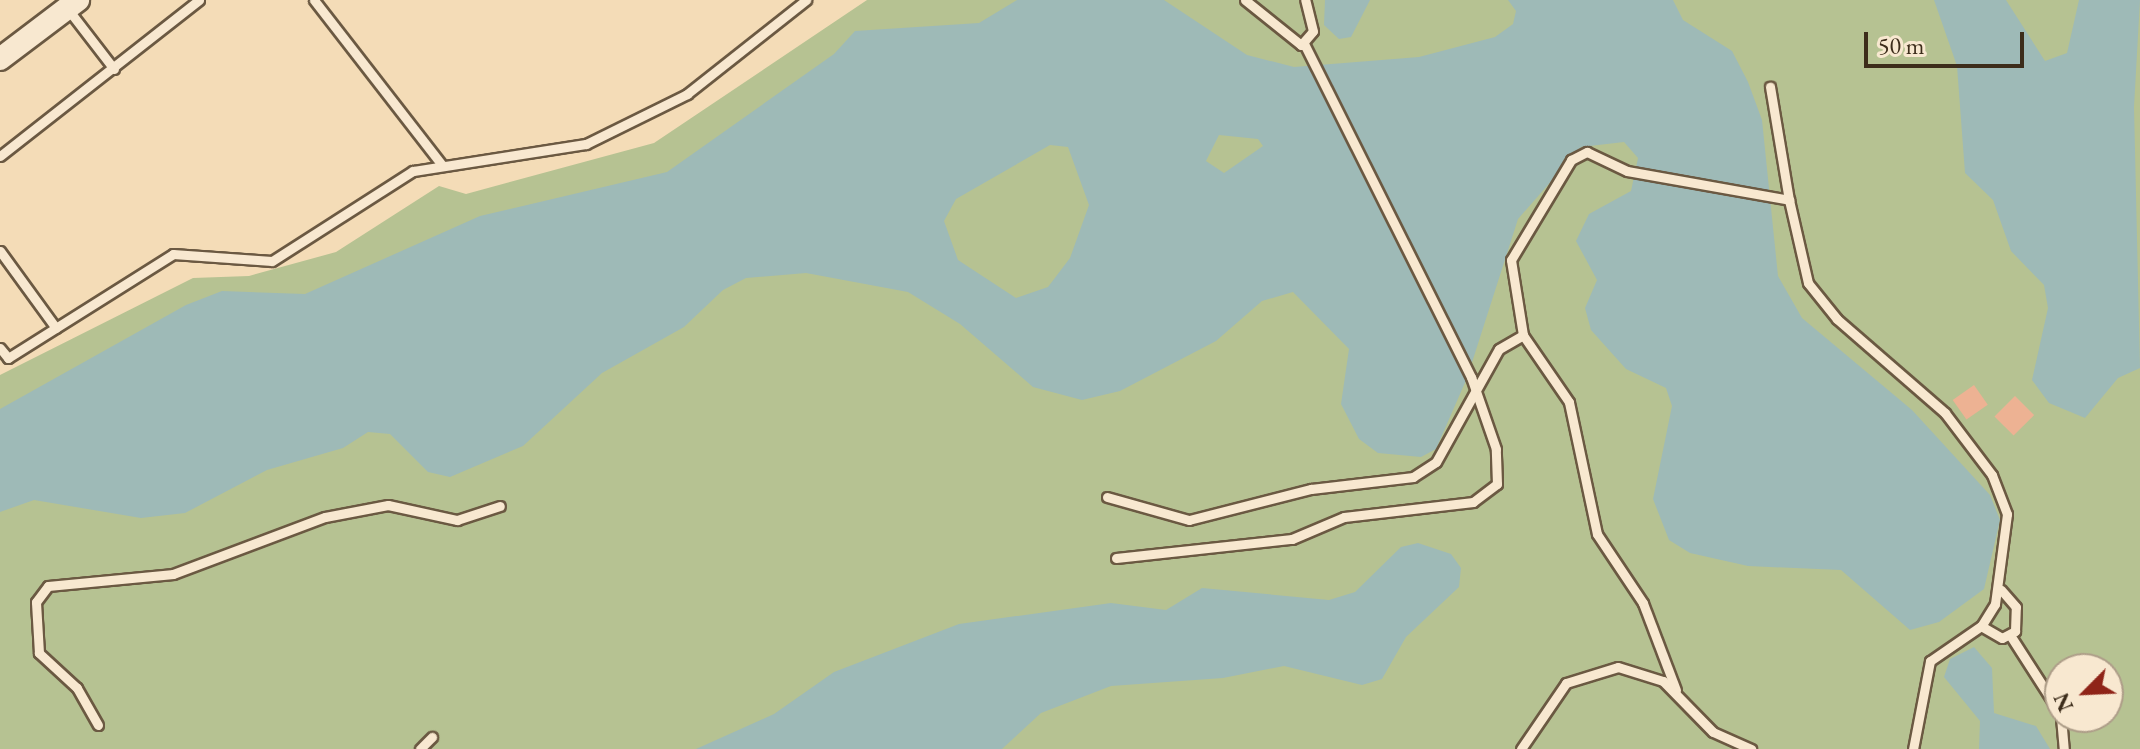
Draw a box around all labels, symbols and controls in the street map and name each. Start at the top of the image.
scale bar [1868,16,2028,66]
text: 50 m [1878,30,1925,61]
north arrow [2044,653,2124,733]
text: N [2047,688,2080,716]

